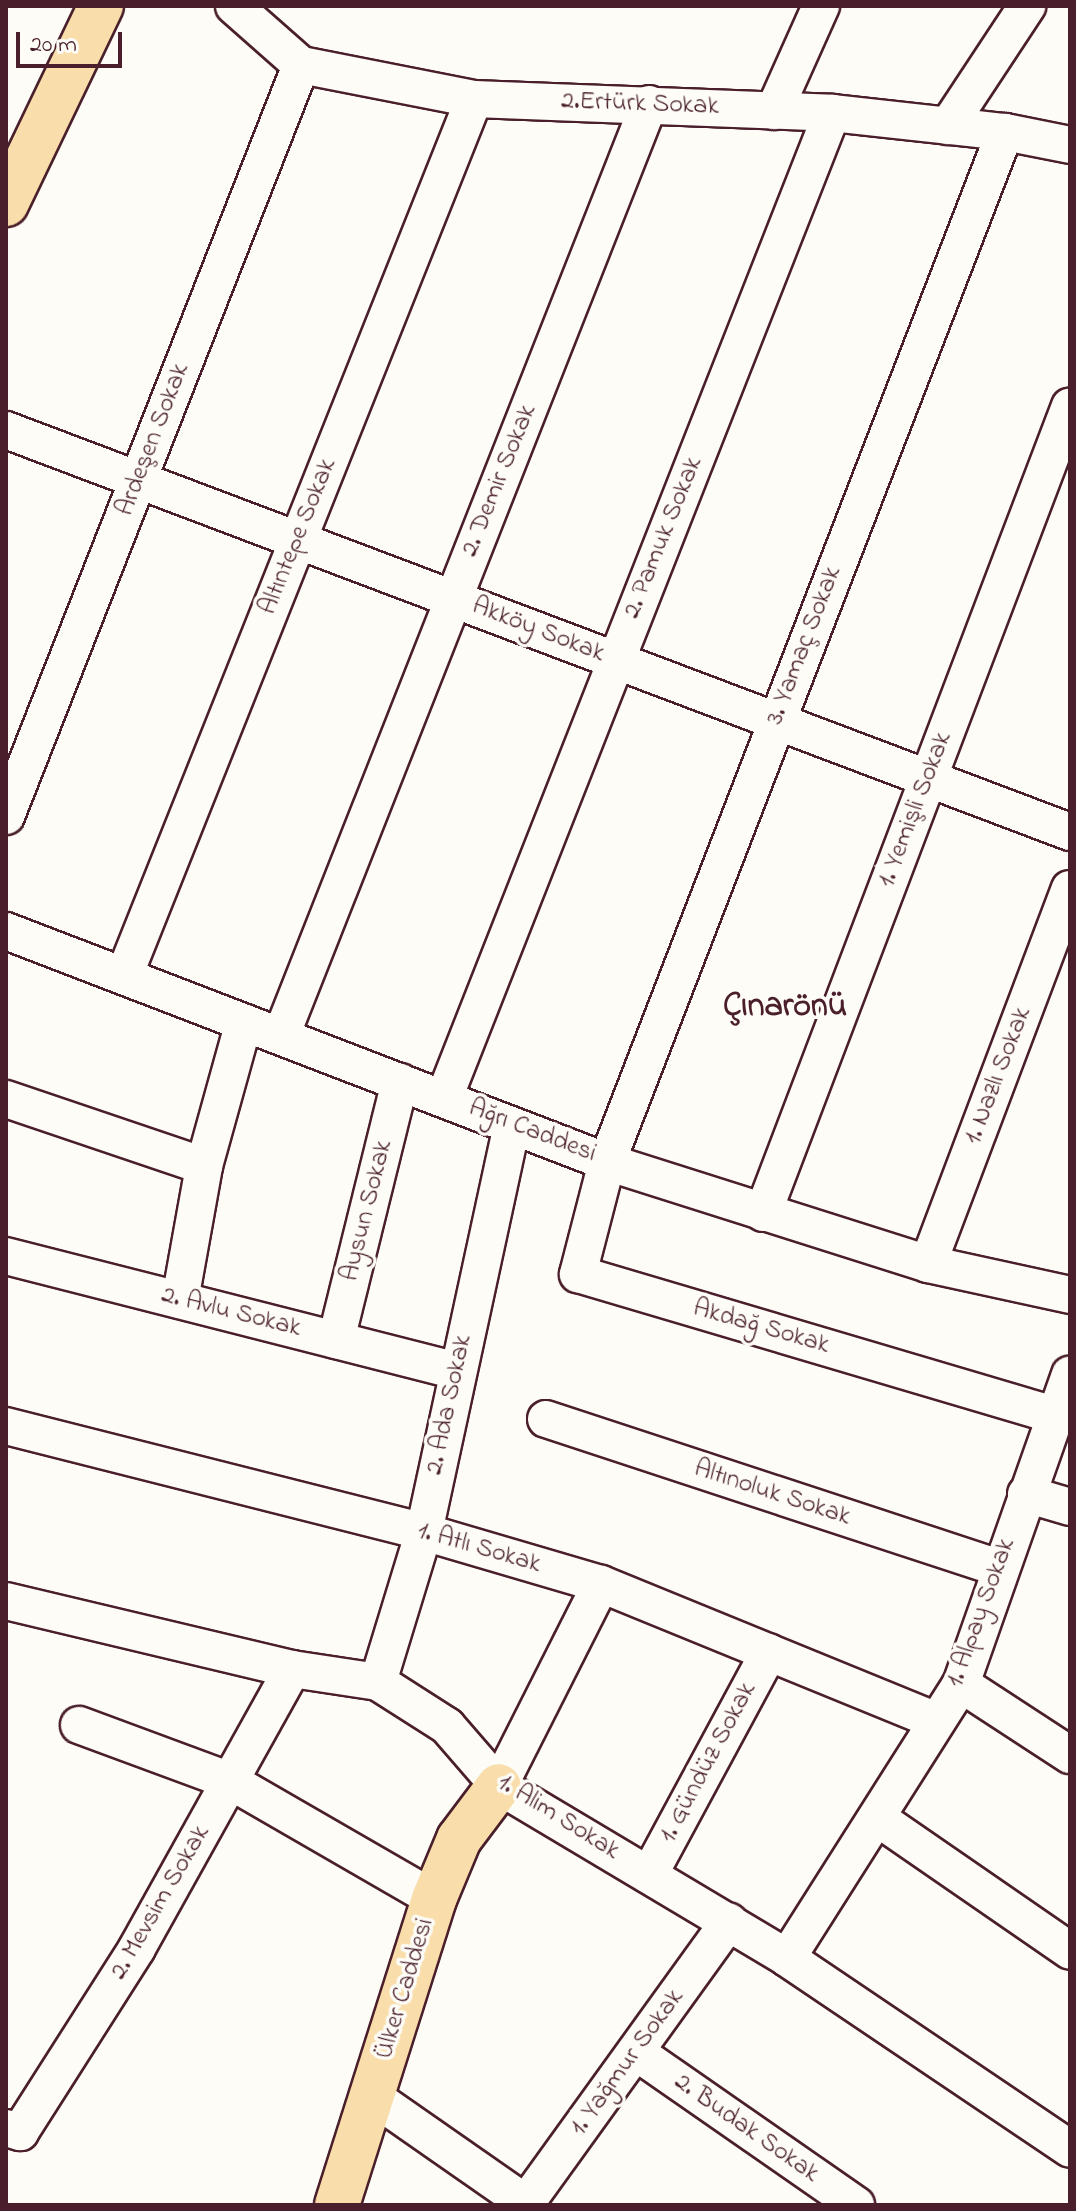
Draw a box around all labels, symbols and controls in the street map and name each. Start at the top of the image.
scale bar [20,16,126,66]
text: 20 m [30,28,77,63]
street label: 2.Ertürk Sokak [561,87,719,123]
street label: Ardeşen Sokak [111,359,197,521]
street label: 2. Demir Sokak [455,400,545,562]
street label: 2. Pamuk Sokak [617,453,711,623]
street label: Altıntepe Sokak [254,454,344,620]
street label: 3. Yamaç Sokak [761,562,849,730]
street label: Akköy Sokak [467,591,609,671]
street label: 1. Yemişli Sokak [872,728,960,892]
district label: Çınarönü [723,988,847,1028]
street label: 1. Nazlı Sokak [959,1003,1039,1149]
street label: Ağrı Caddesi [464,1093,600,1171]
street label: Aysun Sokak [335,1137,401,1285]
street label: 2. Avlu Sokak [158,1281,304,1345]
street label: Akdağ Sokak [689,1294,833,1362]
street label: 2. Ada Sokak [420,1332,480,1478]
street label: Altınoluk Sokak [690,1454,854,1534]
street label: 1. Atlı Sokak [414,1517,544,1581]
street label: 1. Alpay Sokak [941,1534,1023,1692]
street label: 1. Gündüz Sokak [654,1678,764,1848]
street label: 1. Alim Sokak [491,1768,625,1868]
street label: 2. Mevsim Sokak [104,1820,218,1986]
street label: Ülker Caddesi [370,1915,442,2063]
street label: 1. Yağmur Sokak [564,1984,692,2142]
street label: 2. Budak Sokak [668,2068,824,2190]

